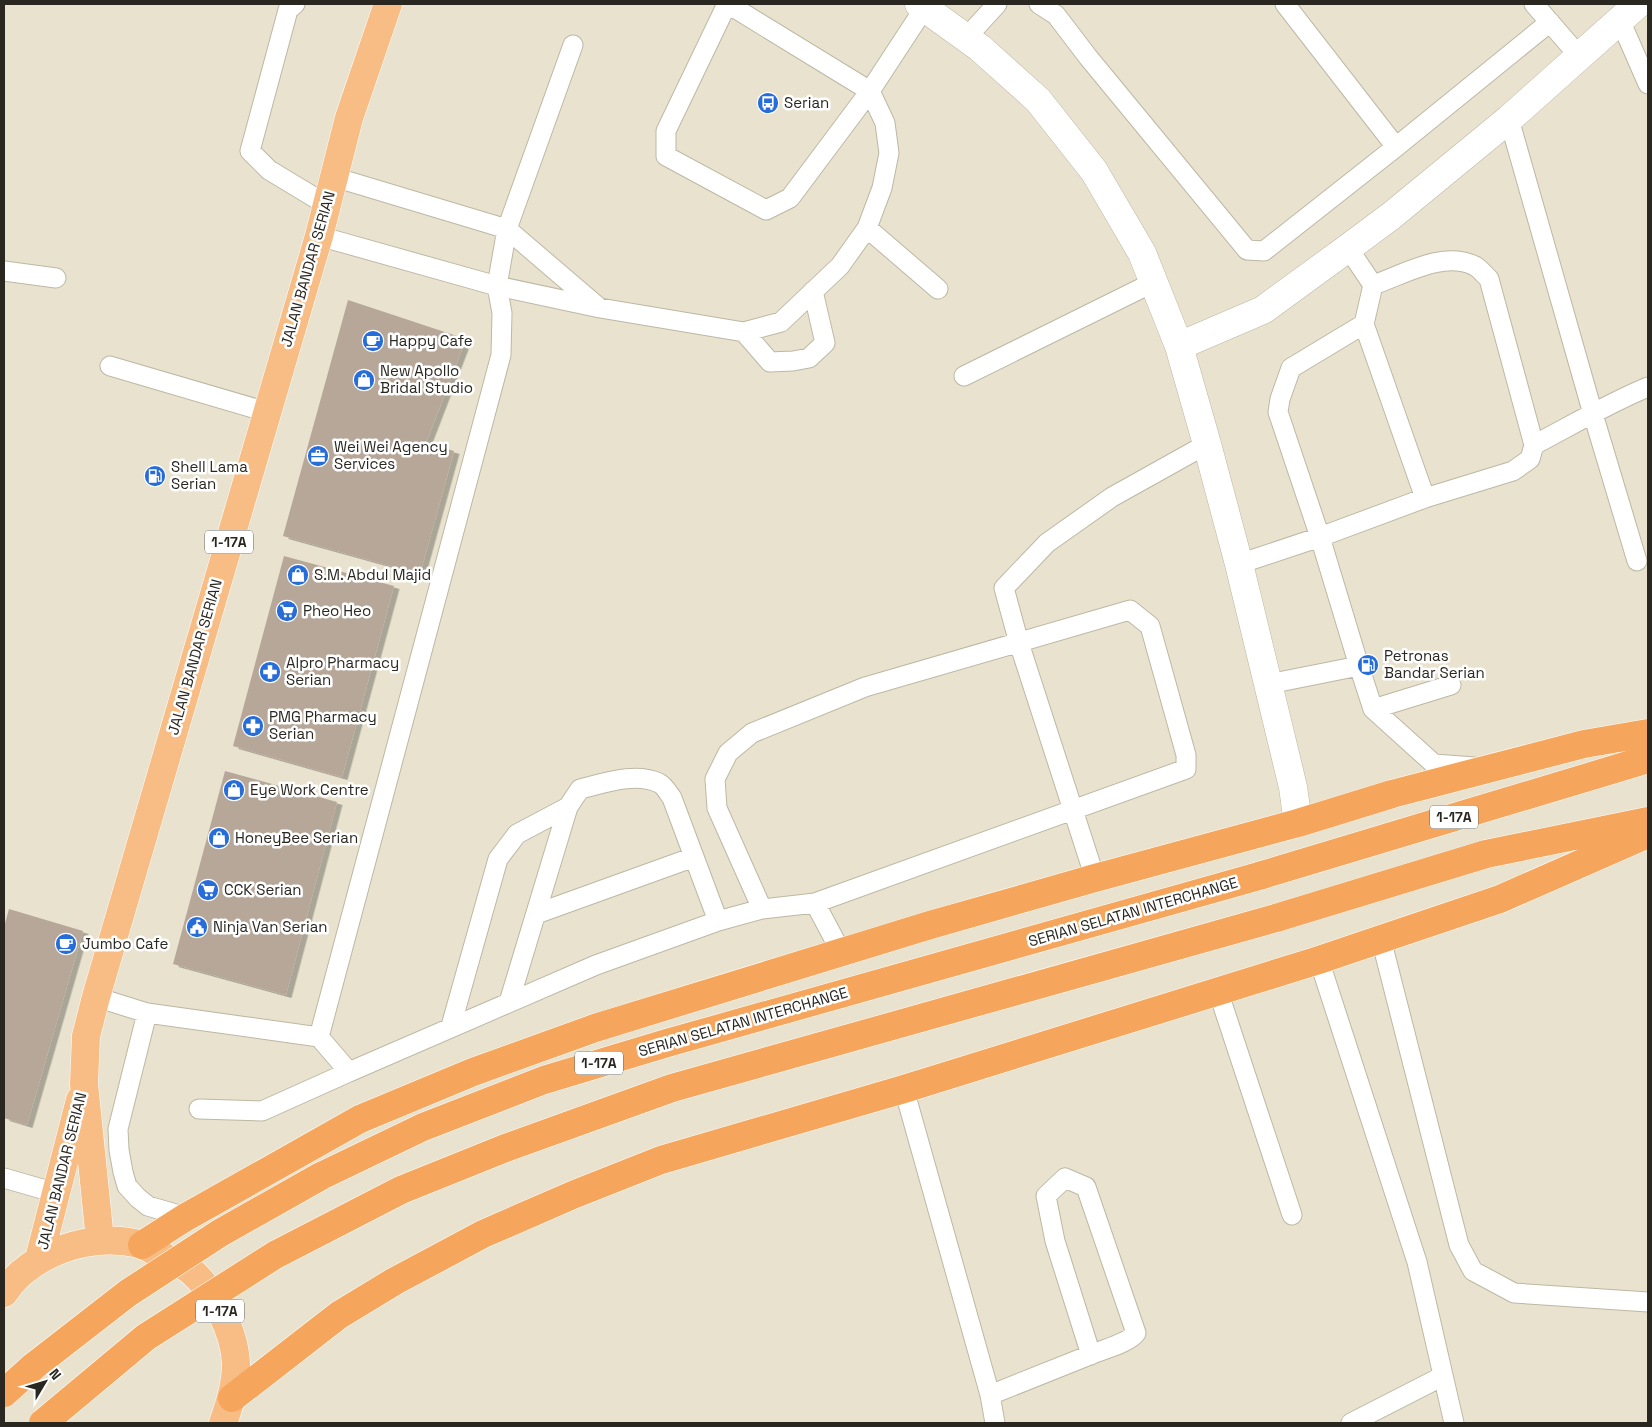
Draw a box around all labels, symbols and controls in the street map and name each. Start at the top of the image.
bus stop icon: Serian [756,91,780,115]
place label: Serian [784,93,829,112]
street label: JALAN BANDAR SERIAN [276,189,339,349]
cafe icon: Happy Cafe [361,329,385,353]
place label: Happy Cafe [389,331,473,350]
place label: New Apollo Bridal Studio [380,361,473,397]
shop icon: New Apollo Bridal Studio [352,368,376,392]
place label: Wei Wei Agency Services [334,437,448,473]
office icon: Wei Wei Agency Services [306,444,330,468]
place label: Shell Lama Serian [171,457,248,493]
fuel station icon: Shell Lama Serian [143,464,167,488]
road number: 1-17A [205,530,253,554]
shop icon: S.M. Abdul Majid [286,563,310,587]
place label: S.M. Abdul Majid [314,565,431,584]
street label: JALAN BANDAR SERIAN [163,577,226,737]
supermarket icon: Pheo Heo [275,599,299,623]
place label: Pheo Heo [303,601,371,620]
place label: Petronas Bandar Serian [1384,646,1485,682]
place label: Alpro Pharmacy Serian [286,653,399,689]
fuel station icon: Petronas Bandar Serian [1356,653,1380,677]
pharmacy icon: Alpro Pharmacy Serian [258,660,282,684]
place label: PMG Pharmacy Serian [269,707,377,743]
pharmacy icon: PMG Pharmacy Serian [241,714,265,738]
shop icon: Eye Work Centre [222,778,246,802]
place label: Eye Work Centre [250,780,369,799]
road number: 1-17A [1430,806,1478,829]
shop icon: HoneyBee Serian [207,826,231,850]
place label: HoneyBee Serian [235,828,358,847]
street label: SERIAN SELATAN INTERCHANGE [1026,873,1240,951]
supermarket icon: CCK Serian [196,878,220,902]
place label: CCK Serian [224,880,301,899]
public building icon: Ninja Van Serian [185,915,209,939]
place label: Ninja Van Serian [213,917,327,936]
cafe icon: Jumbo Cafe [54,932,78,956]
place label: Jumbo Cafe [82,934,168,953]
street label: SERIAN SELATAN INTERCHANGE [636,983,850,1061]
road number: 1-17A [575,1052,623,1074]
street label: JALAN BANDAR SERIAN [33,1090,90,1251]
road number: 1-17A [196,1300,244,1322]
north arrow [20,1357,70,1407]
text: N [45,1365,65,1383]

